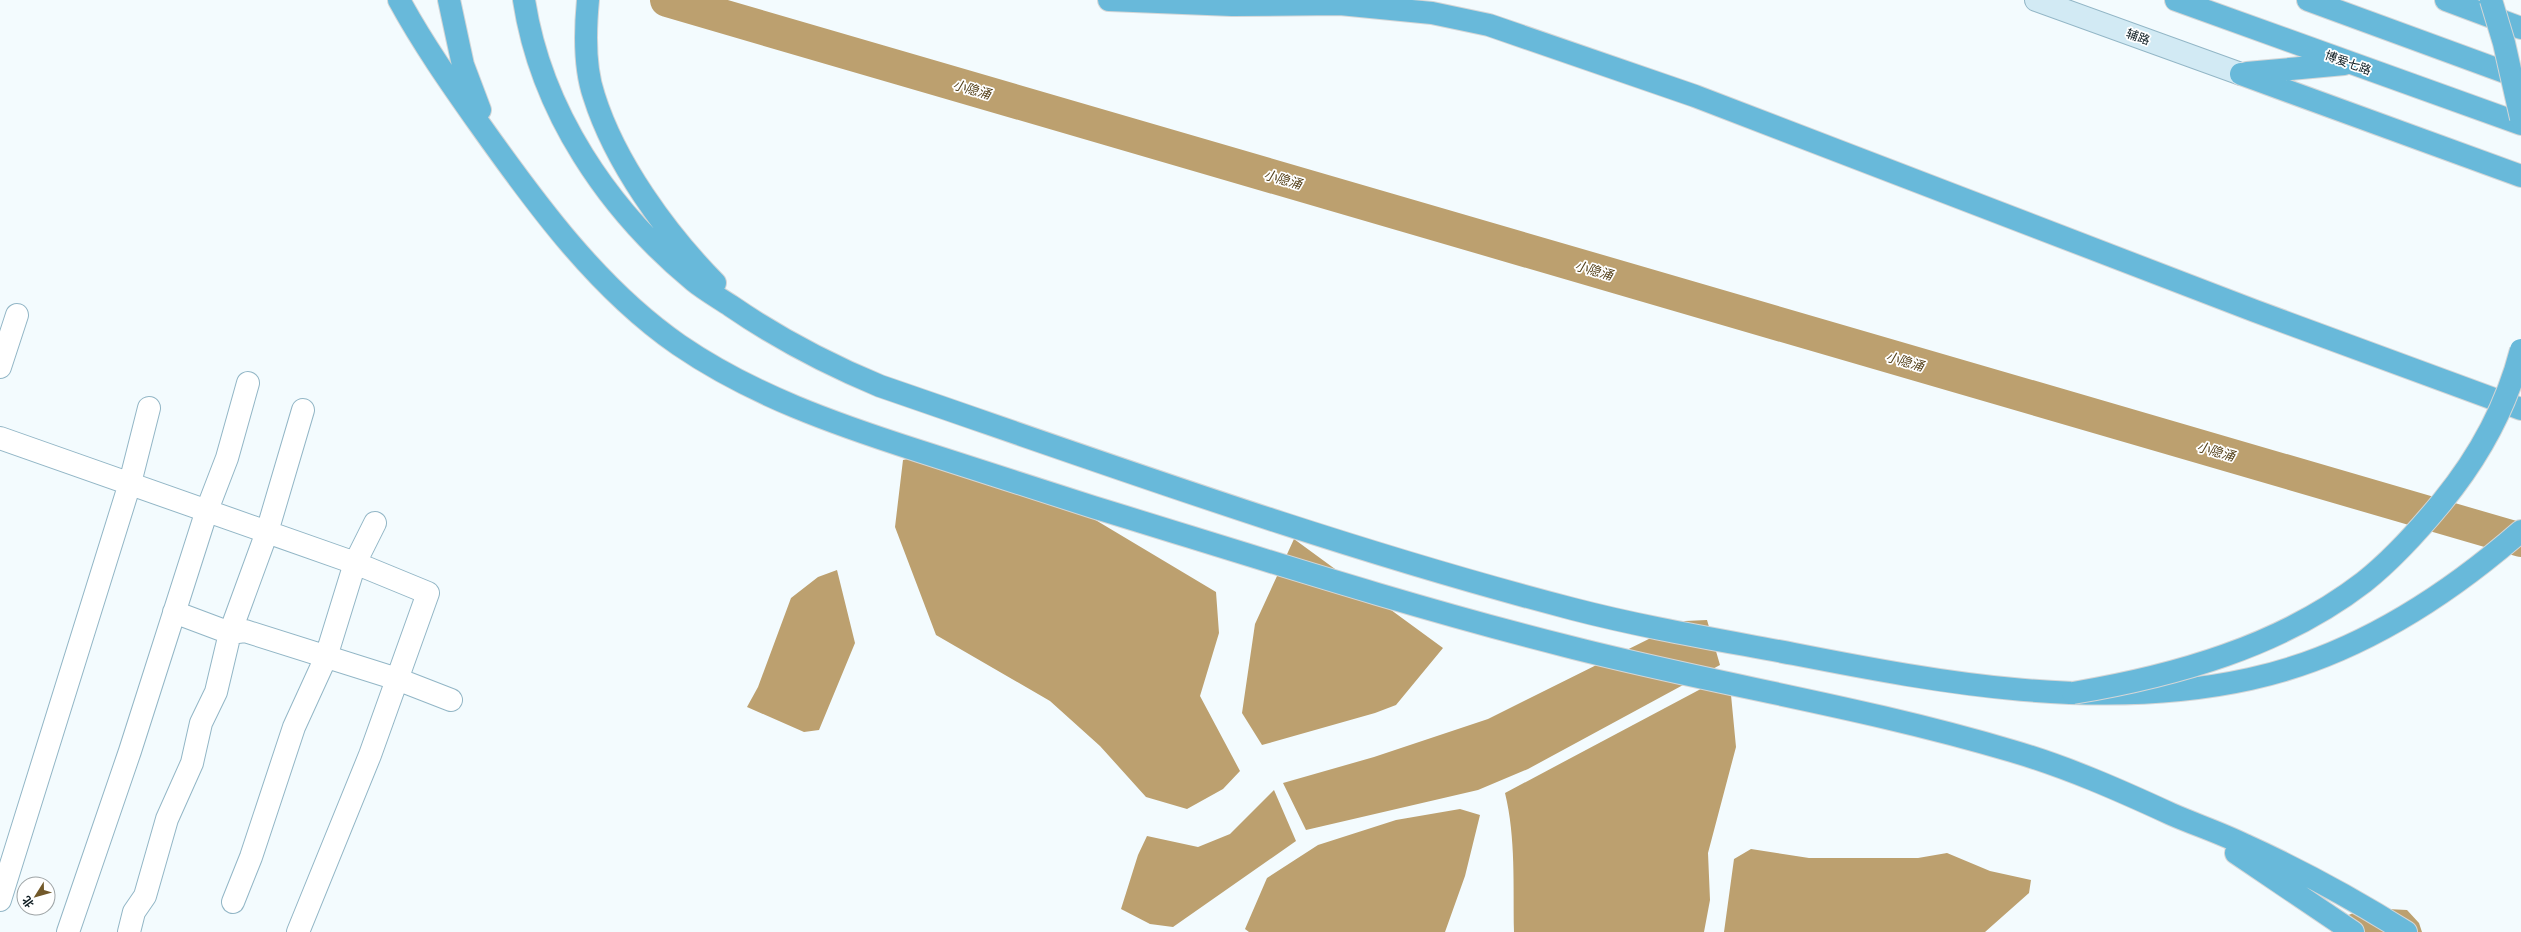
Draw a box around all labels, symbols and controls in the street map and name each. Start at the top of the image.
street label: 辅路 [2124,26,2152,48]
street label: 博爱七路 [2323,48,2373,78]
water label: 小隐涌 [951,77,995,103]
water label: 小隐涌 [1262,167,1306,193]
water label: 小隐涌 [1573,258,1617,284]
water label: 小隐涌 [1884,349,1928,375]
water label: 小隐涌 [2195,439,2239,465]
north arrow [16,876,56,916]
text: 北 [20,893,37,910]

